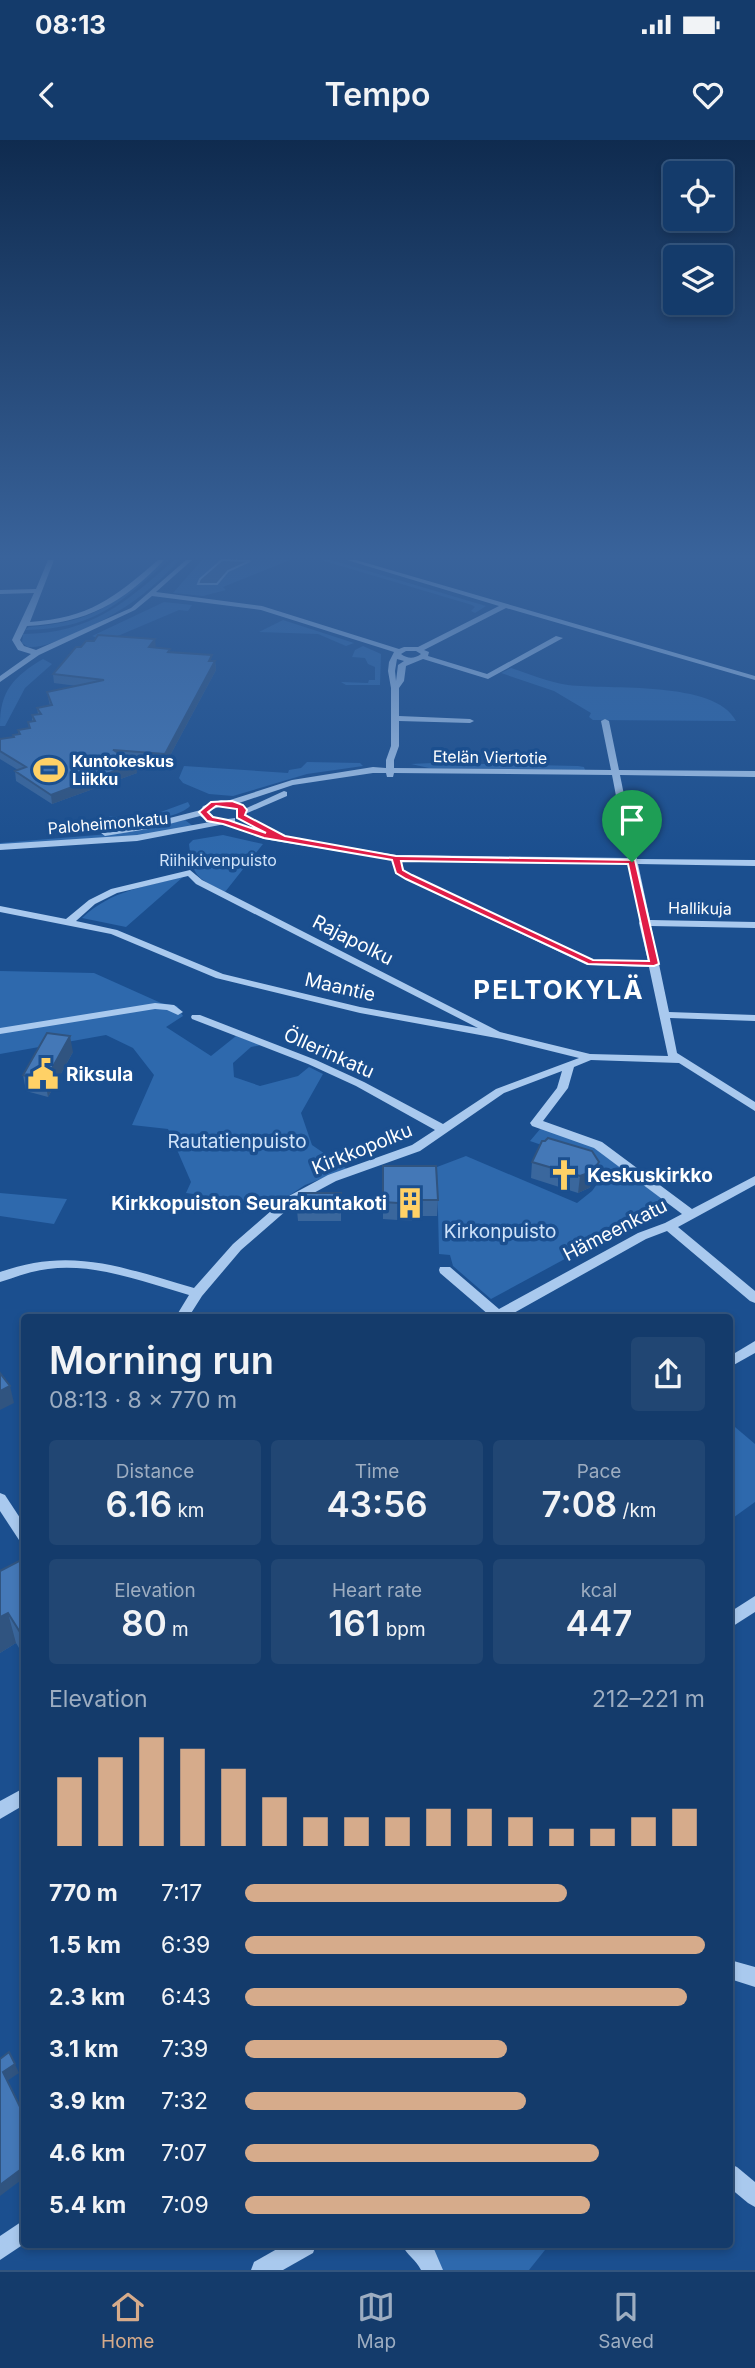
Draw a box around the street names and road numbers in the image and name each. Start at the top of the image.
street label: Etelän Viertotie [433,746,547,768]
street label: Paloheimonkatu [47,808,169,838]
street label: Hallikuja [668,897,732,919]
street label: Rajapolku [309,910,397,970]
street label: Maantie [303,968,377,1006]
street label: Öllerinkatu [280,1023,378,1083]
street label: Kirkkopolku [308,1118,416,1180]
street label: Hämeenkatu [559,1194,671,1266]

